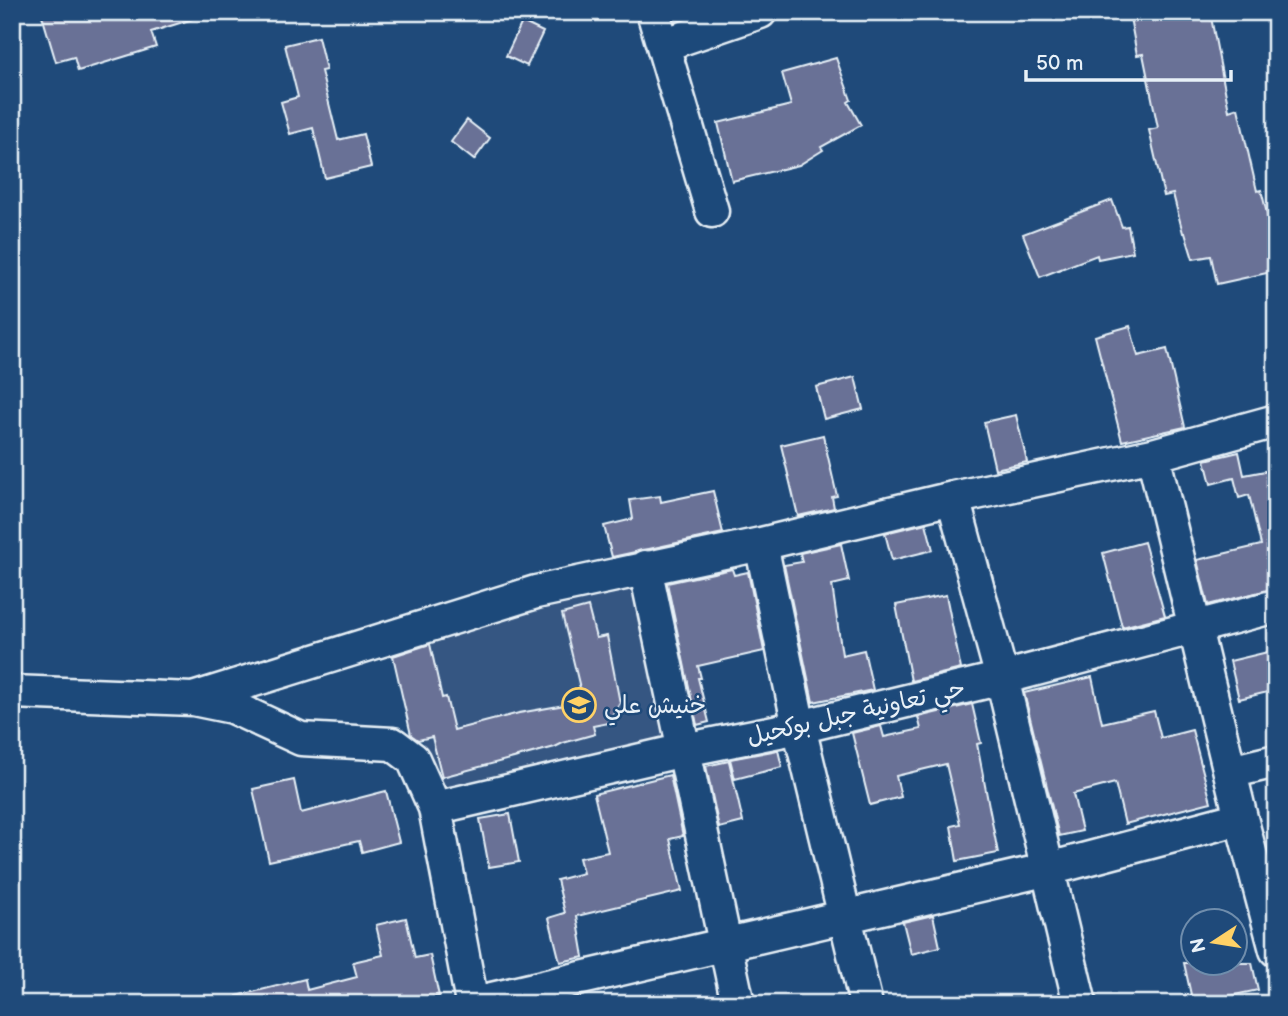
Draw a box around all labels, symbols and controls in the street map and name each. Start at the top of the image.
scale bar [1026,38,1230,82]
text: 50 m [1036,51,1083,76]
street label: حي تعاونية جبل بوكحيل [744,673,969,758]
school or university icon: خنيش علي [560,686,598,724]
place label: خنيش علي [604,691,706,726]
north arrow [1180,908,1250,978]
text: N [1186,936,1212,955]

